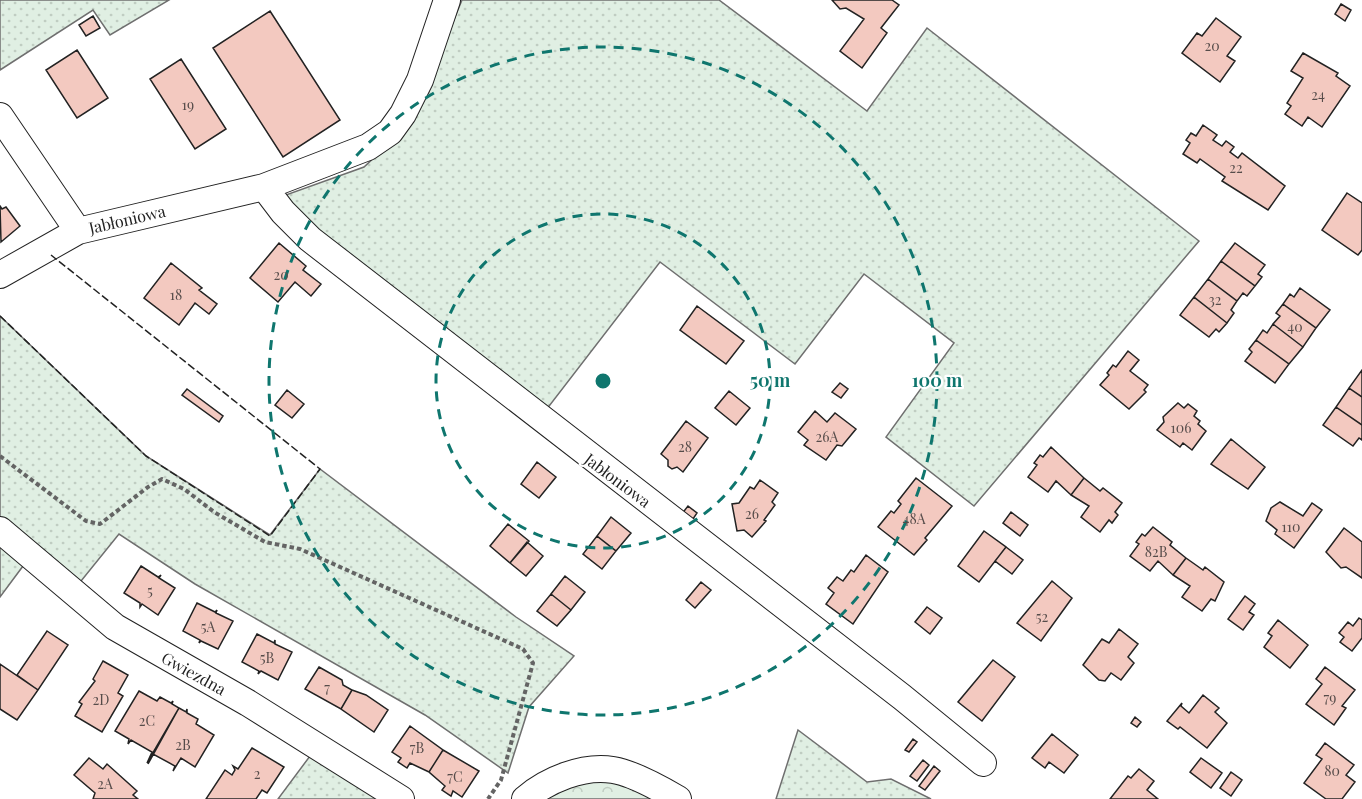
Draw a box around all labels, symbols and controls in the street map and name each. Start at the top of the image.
house number: 20 [1204,36,1220,55]
house number: 24 [1311,85,1325,104]
house number: 19 [182,95,194,114]
house number: 22 [1229,158,1243,177]
street label: Jabłoniowa [86,200,167,238]
house number: 20 [273,265,289,284]
house number: 18 [170,285,182,304]
house number: 32 [1208,290,1222,309]
house number: 40 [1287,317,1303,336]
text: 50 m [750,368,791,392]
text: 100 m [912,368,963,392]
centre of rings [593,371,613,391]
house number: 106 [1171,418,1191,437]
house number: 26A [816,427,839,446]
house number: 28 [678,437,692,456]
street label: Jabłoniowa [580,448,655,512]
house number: 26 [745,504,759,523]
house number: 48A [902,509,926,528]
house number: 110 [1282,517,1300,536]
house number: 82B [1145,542,1168,561]
house number: 5 [147,581,153,600]
house number: 52 [1036,607,1049,626]
house number: 5A [201,617,215,636]
street label: Gwiezdna [158,647,230,699]
house number: 5B [260,648,275,667]
house number: 7 [324,678,330,697]
house number: 79 [1324,688,1336,707]
house number: 2D [93,690,109,709]
house number: 2C [139,711,155,730]
house number: 2B [175,735,191,754]
house number: 7B [410,738,424,757]
house number: 80 [1324,761,1340,780]
house number: 2 [254,764,261,783]
house number: 7C [447,767,463,786]
house number: 2A [97,774,113,793]

